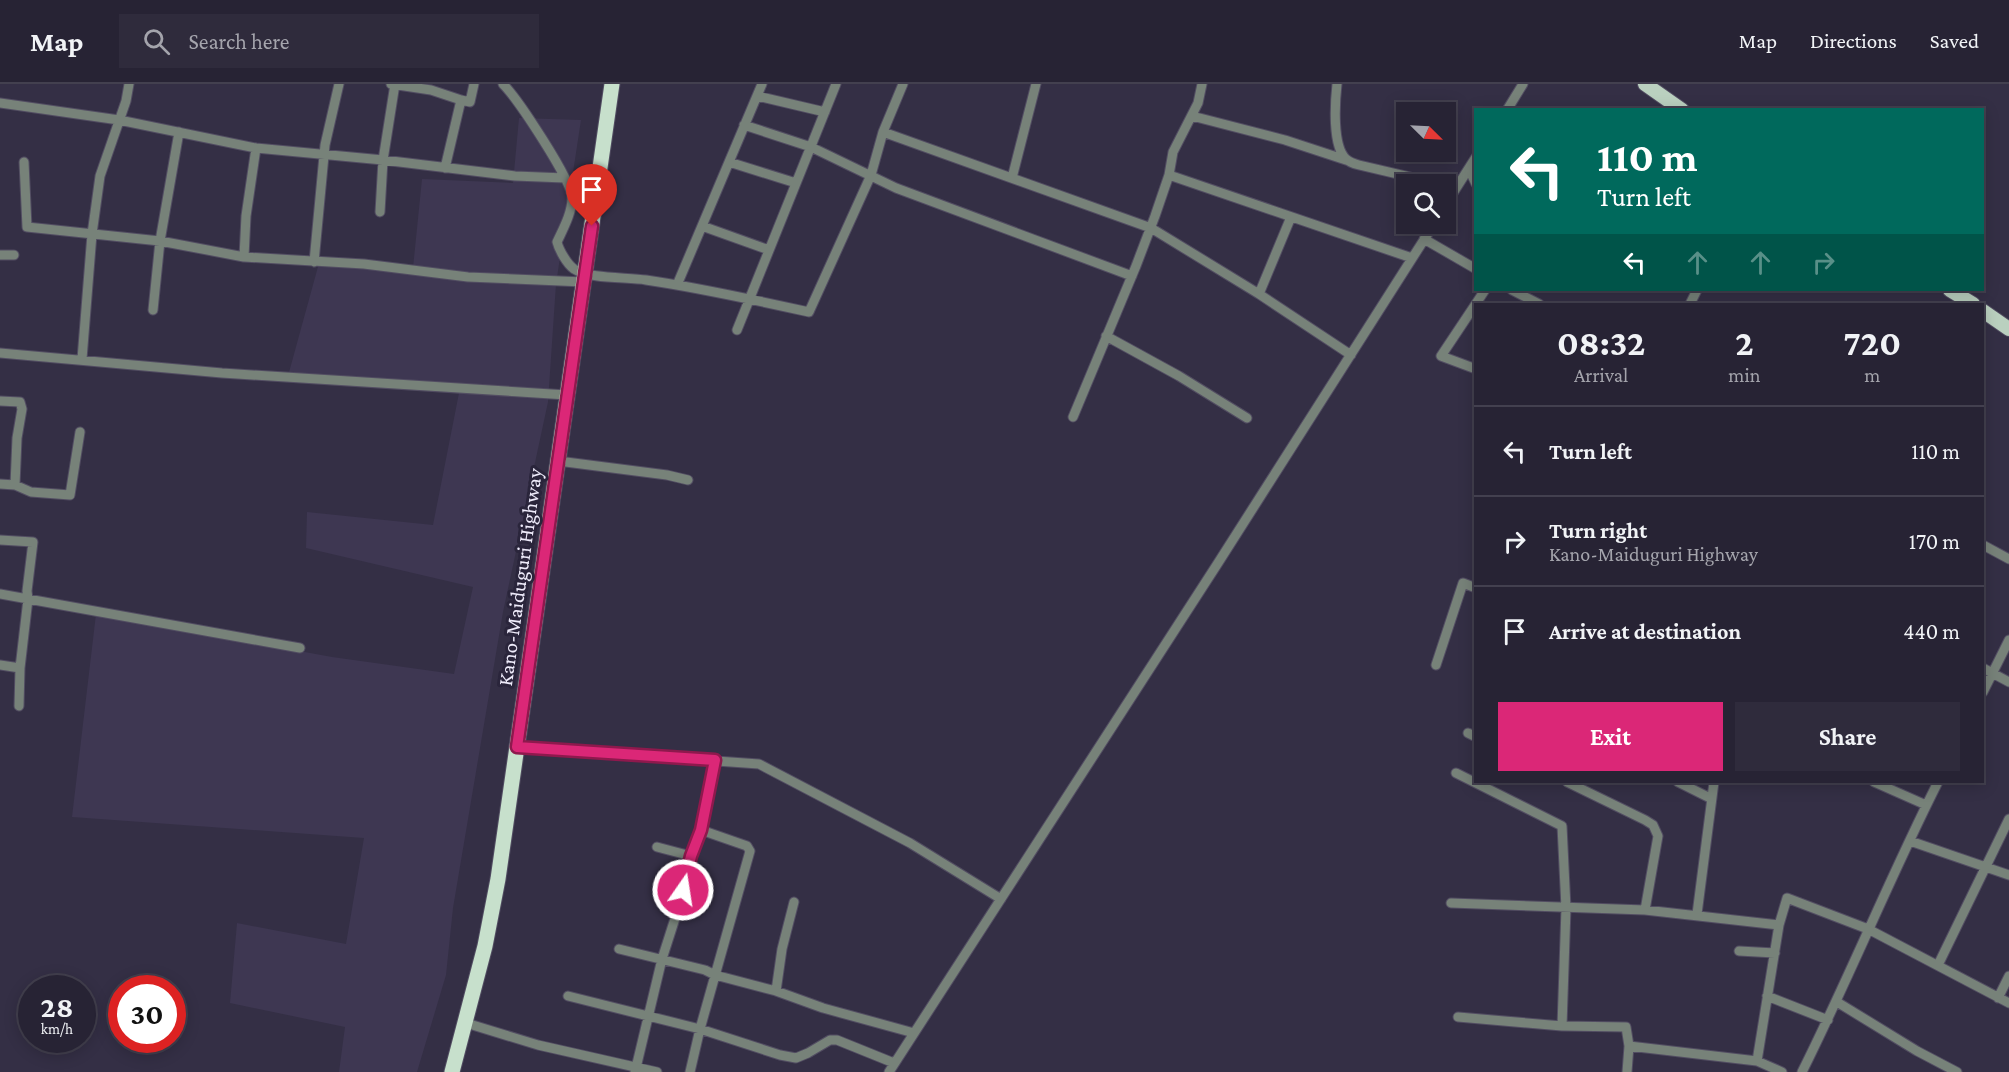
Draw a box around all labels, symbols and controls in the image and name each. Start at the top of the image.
search box [119,14,539,68]
icon: search [140,25,173,58]
text: Map [30,26,83,57]
text: Search here [188,29,289,54]
text: Map [1739,29,1777,53]
text: Directions [1810,29,1897,53]
text: Saved [1930,29,1979,53]
north arrow [1396,102,1456,162]
map controls [1396,102,1456,234]
icon: left [1498,132,1576,210]
text: 110 m [1597,133,1698,180]
pin [566,164,617,226]
icon: arrive [575,173,608,206]
button: search [1396,174,1456,234]
text: Turn left [1597,182,1691,212]
icon: left [1618,246,1651,279]
icon: ahead [1681,246,1714,279]
icon: ahead [1744,246,1777,279]
icon: right [1807,246,1840,279]
text: 08:32 [1557,323,1645,363]
text: 2 [1735,323,1754,363]
text: 720 [1843,323,1901,363]
text: Arrival [1574,364,1628,386]
text: min [1728,364,1760,386]
text: m [1864,364,1880,386]
icon: left [1498,435,1531,468]
text: Turn left [1549,439,1632,464]
text: 110 m [1911,439,1960,464]
street label: Kano-Maiduguri Highway [493,466,547,687]
text: Turn right [1549,518,1647,543]
icon: right [1498,525,1531,558]
text: 170 m [1909,529,1960,554]
text: Kano-Maiduguri Highway [1549,543,1758,565]
icon: arrive [1498,615,1531,648]
text: Arrive at destination [1549,619,1741,644]
text: 440 m [1903,619,1960,644]
button: Exit [1498,702,1723,771]
button: Share [1735,702,1960,771]
position arrow [651,858,715,922]
speed limit sign: 30 [108,975,186,1053]
text: 28 [41,990,73,1023]
text: km/h [41,1021,73,1037]

